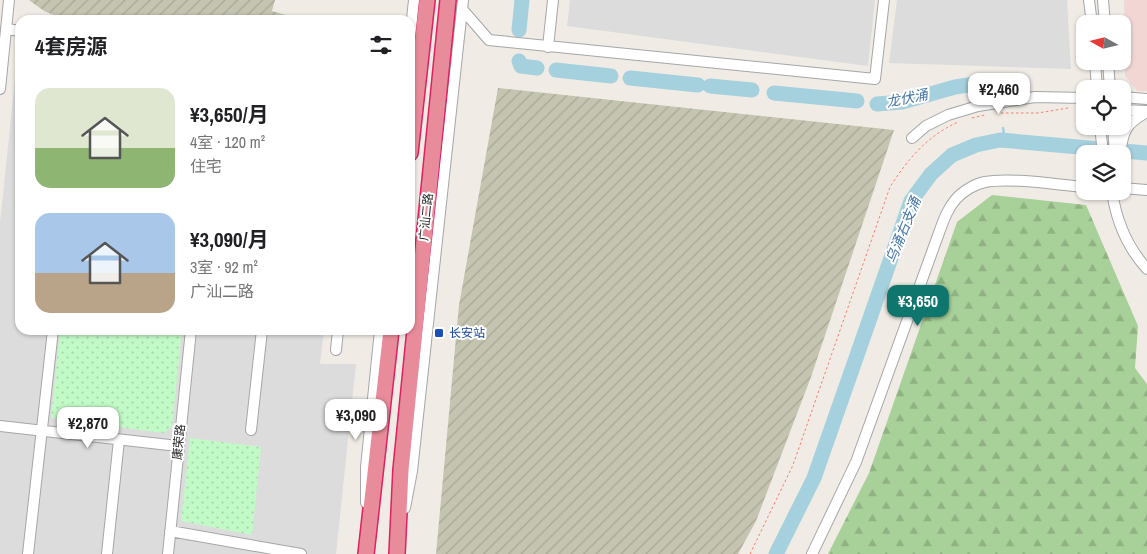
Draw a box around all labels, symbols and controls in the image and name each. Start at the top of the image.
north arrow [1076,15,1131,70]
map controls [1076,15,1131,200]
icon: filters [367,31,395,59]
text: 4套房源 [35,32,108,61]
pin: ¥2,460 [958,72,1040,115]
text: ¥2,460 [979,78,1019,100]
button: locate [1076,80,1131,135]
water label: 龙伏涌 [885,85,931,111]
text: ¥3,650/月 [190,100,268,129]
icon: home [75,108,135,168]
text: 4室 · 120 m² [190,131,265,153]
button: layers [1076,145,1131,200]
text: 住宅 [190,155,222,177]
street label: 广汕二路 [416,192,436,242]
water label: 乌涌右支涌 [882,192,925,266]
text: ¥3,090/月 [190,225,268,254]
icon: home [75,233,135,293]
text: 3室 · 92 m² [190,256,258,278]
text: 广汕二路 [190,280,254,302]
pin: ¥3,650 [877,284,959,327]
text: ¥3,650 [898,290,938,312]
place label: 长安站 [449,325,485,341]
marker: 长安站 [433,327,445,339]
pin: ¥3,090 [315,398,397,441]
text: ¥3,090 [336,404,376,426]
pin: ¥2,870 [47,406,129,449]
text: ¥2,870 [68,412,108,434]
street label: 康荣路 [169,423,189,461]

